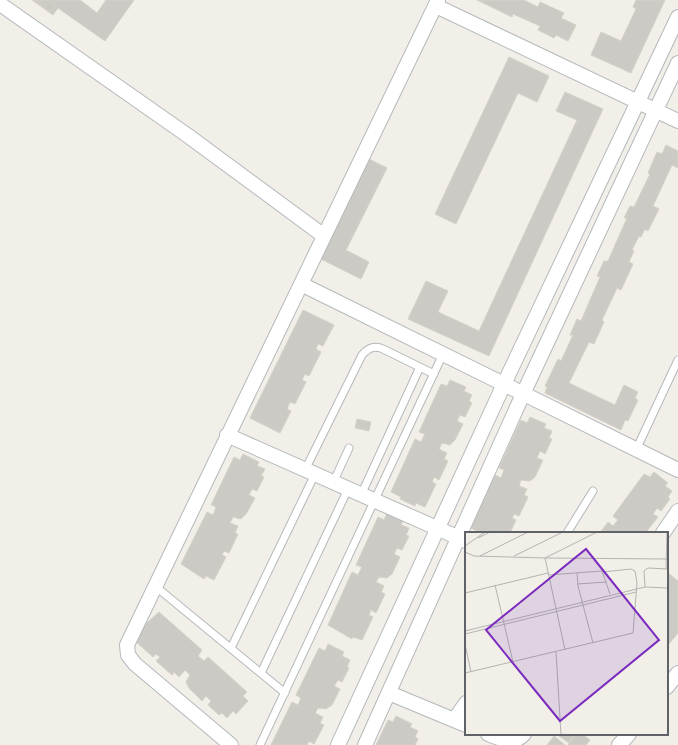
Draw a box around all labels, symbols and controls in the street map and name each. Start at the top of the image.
inset map [465,532,668,735]

